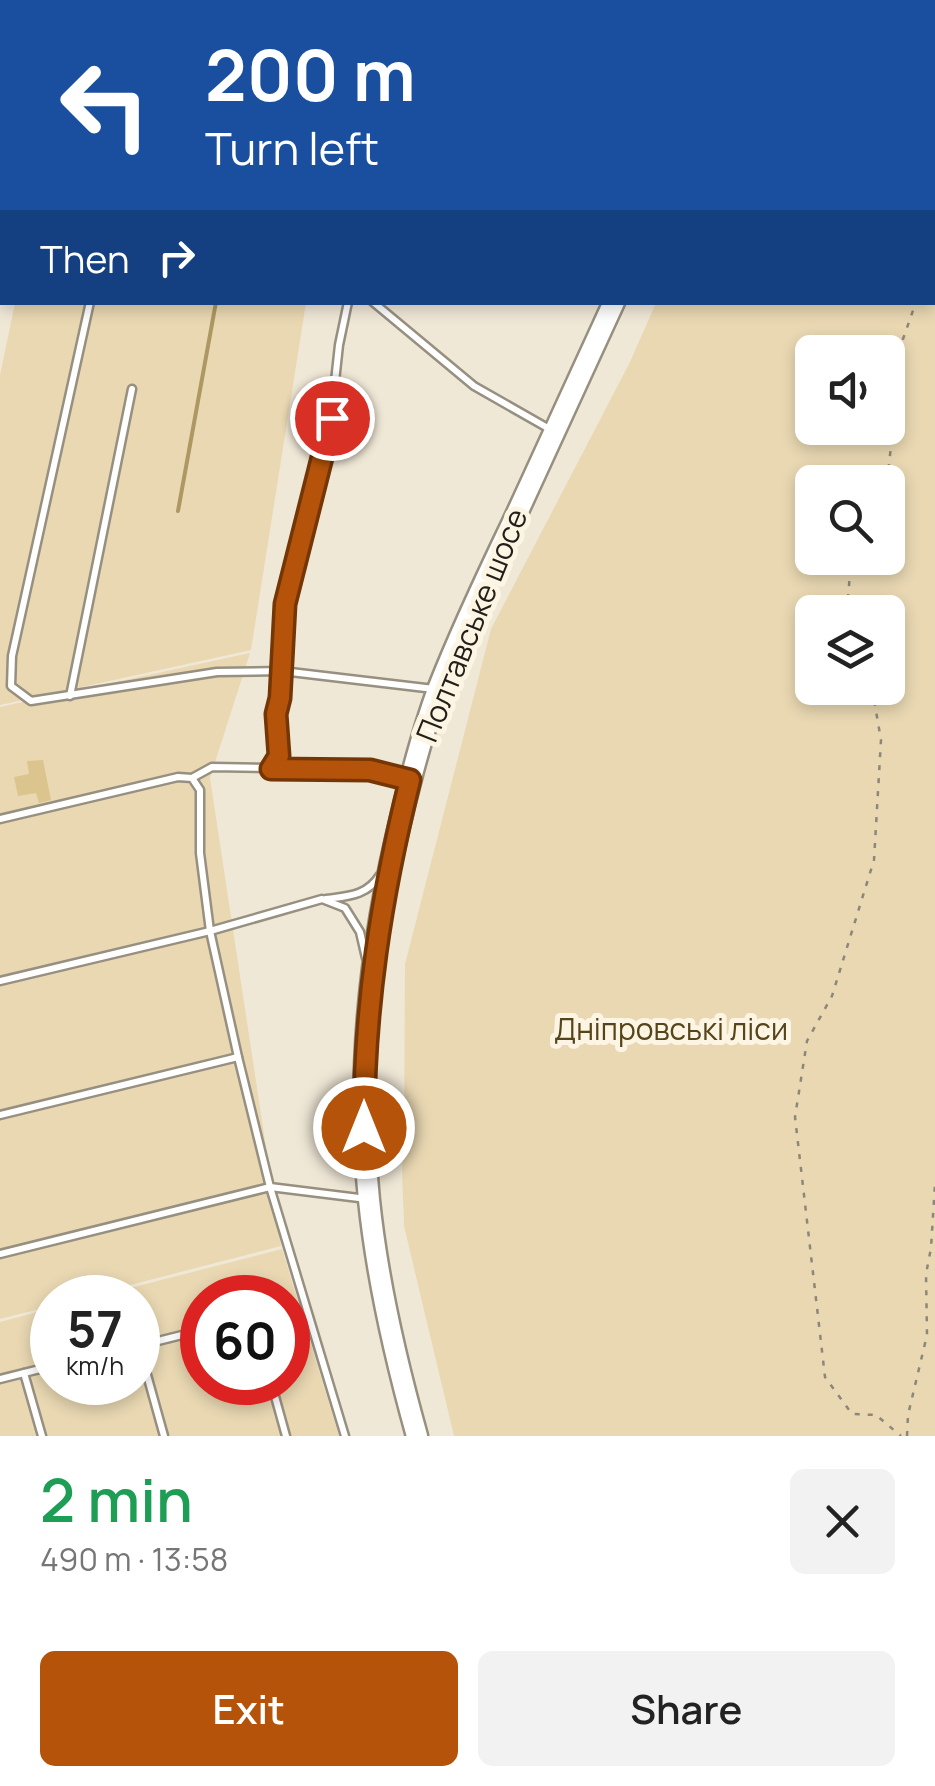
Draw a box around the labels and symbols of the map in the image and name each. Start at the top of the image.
pin [290,376,375,461]
street label: Полтавське шосе [406,502,536,748]
park label: Дніпровські ліси [554,1008,788,1049]
position arrow [312,1076,416,1180]
speed limit sign: 60 [180,1275,310,1405]

